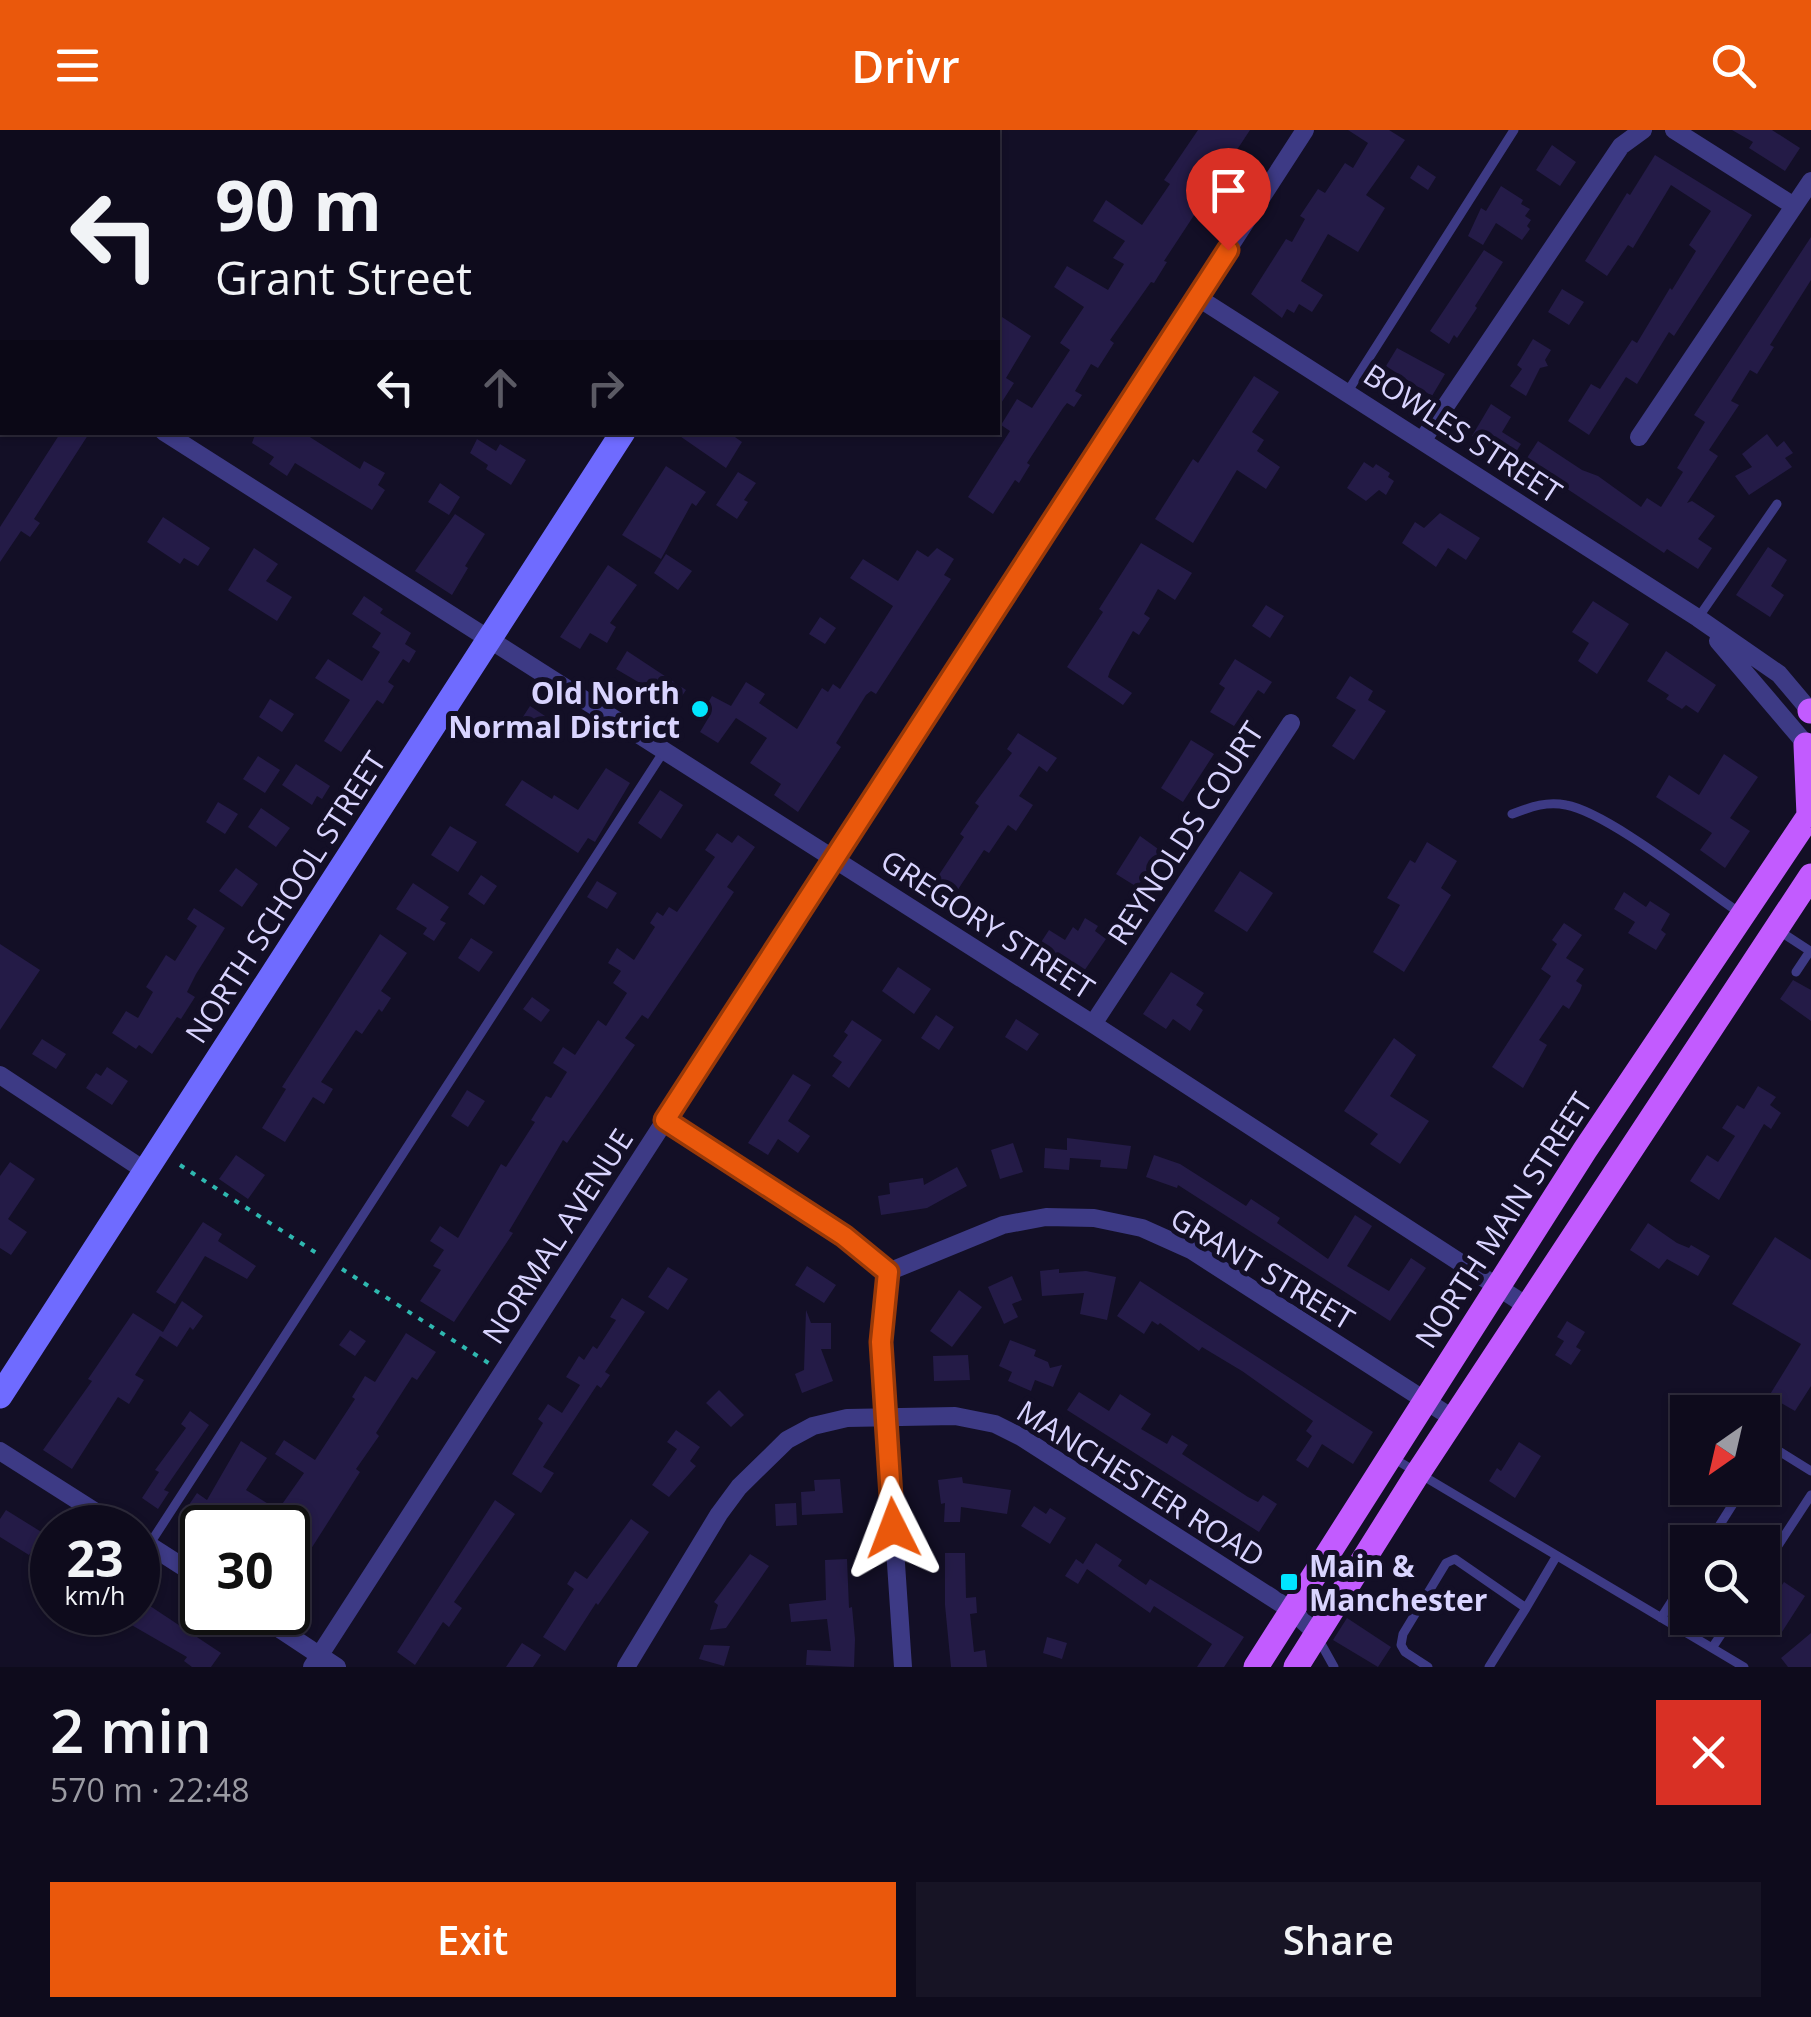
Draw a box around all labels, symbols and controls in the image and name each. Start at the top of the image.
text: Drivr [851,35,960,96]
icon: menu [50,38,105,93]
icon: search [1706,38,1761,93]
pin [1186,148,1271,251]
text: 90 m [215,156,382,252]
icon: arrive [1201,163,1256,218]
icon: left [50,170,180,300]
text: Grant Street [215,247,472,308]
street label: BOWLES STREET [1356,354,1570,513]
icon: left [368,360,423,415]
icon: ahead [473,360,528,415]
icon: right [578,360,633,415]
place label: Old North Normal District [448,672,680,747]
marker: Old North Normal District [689,698,711,720]
street label: REYNOLDS COURT [1097,713,1273,953]
street label: NORTH SCHOOL STREET [175,743,395,1051]
street label: GREGORY STREET [873,840,1103,1009]
street label: NORTH MAIN STREET [1405,1084,1601,1356]
street label: NORMAL AVENUE [472,1121,642,1351]
street label: GRANT STREET [1163,1197,1363,1339]
street label: MANCHESTER ROAD [1009,1390,1273,1576]
north arrow [1670,1395,1780,1505]
map controls [1670,1395,1780,1635]
position arrow [841,1476,945,1580]
speed limit sign: 30 [180,1505,310,1635]
text: 23 [66,1524,124,1592]
button: search [1670,1525,1780,1635]
place label: Main & Manchester [1309,1545,1487,1620]
marker: Main & Manchester [1278,1571,1300,1593]
text: km/h [65,1578,125,1612]
text: 2 min [50,1689,212,1771]
button: close [1656,1700,1761,1805]
text: 570 m · 22:48 [50,1768,249,1811]
button: Exit [50,1882,896,1997]
button: Share [916,1882,1761,1997]

